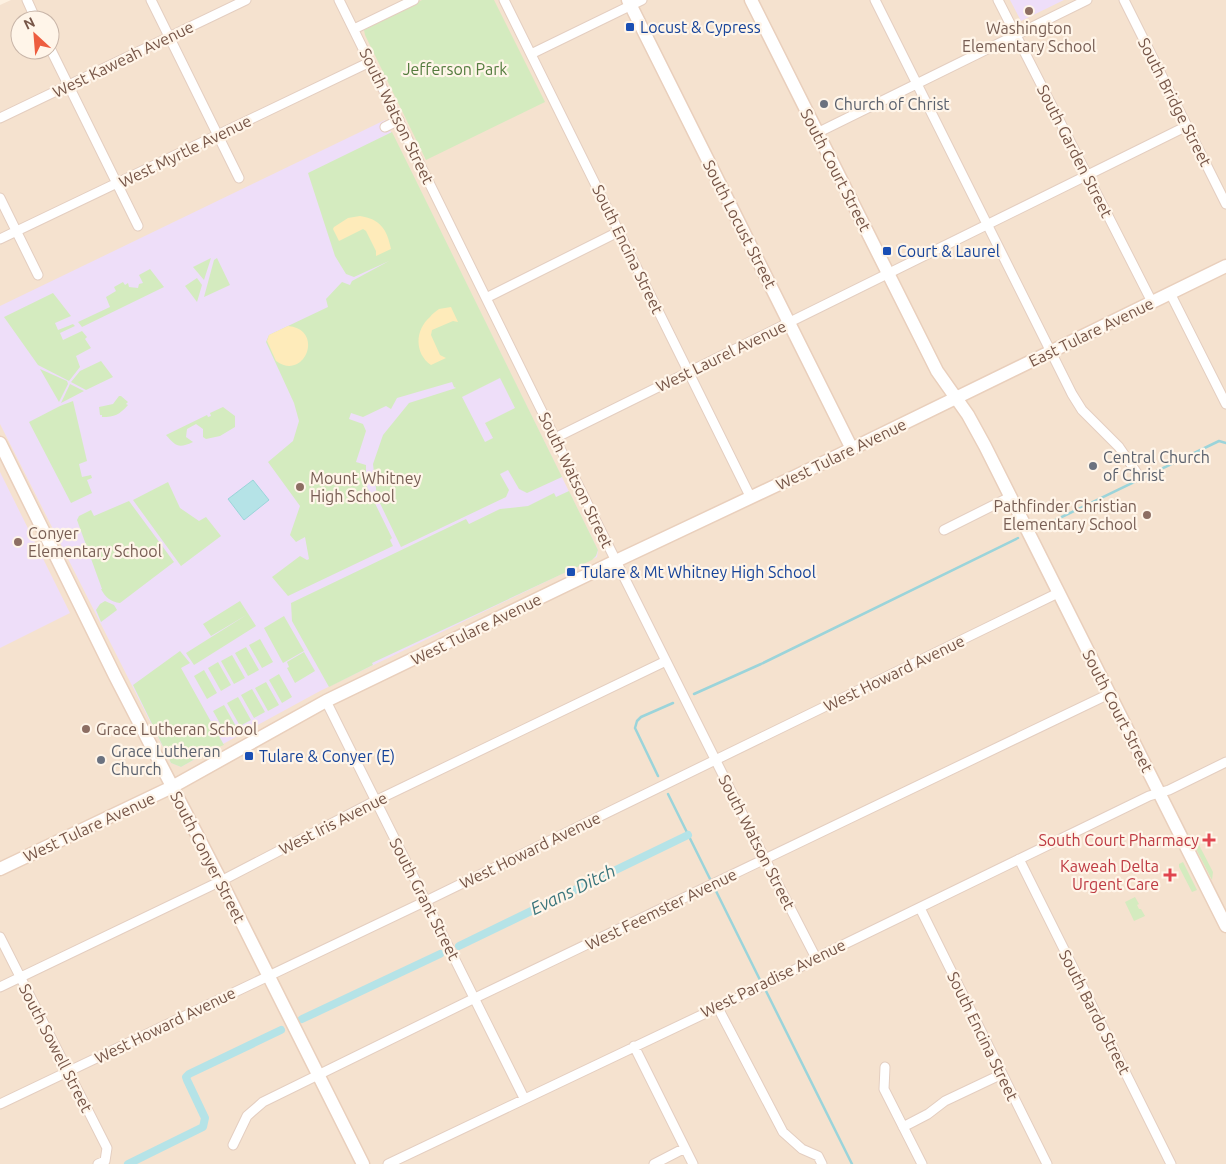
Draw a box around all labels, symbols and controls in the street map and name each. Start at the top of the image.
marker: Washington Elementary School [1023,5,1035,17]
north arrow [10,10,60,60]
text: N [21,14,38,33]
street label: West Kaweah Avenue [50,17,196,101]
place label: Locust & Cypress [640,18,761,36]
place label: Washington Elementary School [962,19,1096,55]
marker: Locust & Cypress [624,21,636,33]
street label: South Bridge Street [1135,35,1216,170]
street label: South Watson Street [356,45,438,187]
park label: Jefferson Park [403,60,507,78]
street label: South Garden Street [1034,82,1117,221]
place label: Church of Christ [834,95,950,113]
marker: Church of Christ [818,98,830,110]
street label: South Court Street [797,106,875,235]
street label: West Myrtle Avenue [116,111,254,191]
street label: South Locust Street [700,157,780,292]
street label: South Encina Street [589,182,667,317]
place label: Court & Laurel [897,242,1000,260]
marker: Court & Laurel [881,245,893,257]
street label: East Tulare Avenue [1026,294,1156,370]
street label: West Laurel Avenue [653,317,789,395]
street label: South Watson Street [535,409,617,551]
street label: West Tulare Avenue [773,415,909,493]
place label: Central Church of Christ [1103,448,1210,484]
marker: Central Church of Christ [1087,460,1099,472]
place label: Mount Whitney High School [310,469,422,505]
marker: Mount Whitney High School [294,481,306,493]
place label: Pathfinder Christian Elementary School [994,497,1137,533]
marker: Pathfinder Christian Elementary School [1141,509,1153,521]
place label: Conyer Elementary School [28,524,162,560]
marker: Conyer Elementary School [12,536,24,548]
place label: Tulare & Mt Whitney High School [581,563,816,581]
marker: Tulare & Mt Whitney High School [565,566,577,578]
street label: West Tulare Avenue [408,590,544,668]
street label: West Howard Avenue [821,631,967,715]
street label: South Court Street [1079,647,1157,776]
place label: Grace Lutheran School [96,720,257,738]
marker: Grace Lutheran School [80,723,92,735]
place label: Grace Lutheran Church [111,742,221,778]
place label: Tulare & Conyer (E) [259,747,395,766]
marker: Tulare & Conyer (E) [243,750,255,762]
marker: Grace Lutheran Church [95,754,107,766]
street label: South Watson Street [715,772,799,913]
street label: South Conyer Street [167,788,249,926]
street label: West Iris Avenue [276,788,390,858]
street label: West Tulare Avenue [20,789,158,865]
street label: West Howard Avenue [457,808,603,892]
place label: South Court Pharmacy [1038,831,1199,849]
marker: South Court Pharmacy [1203,834,1215,846]
street label: South Grant Street [386,835,464,964]
place label: Kaweah Delta Urgent Care [1060,857,1159,893]
water label: Evans Ditch [527,860,618,918]
street label: West Feemster Avenue [583,865,739,953]
marker: Kaweah Delta Urgent Care [1163,868,1177,882]
street label: West Paradise Avenue [698,935,848,1021]
street label: South Bardo Street [1056,947,1135,1078]
street label: South Encina Street [944,969,1022,1104]
street label: South Sowell Street [16,981,96,1116]
street label: West Howard Avenue [92,983,238,1067]

